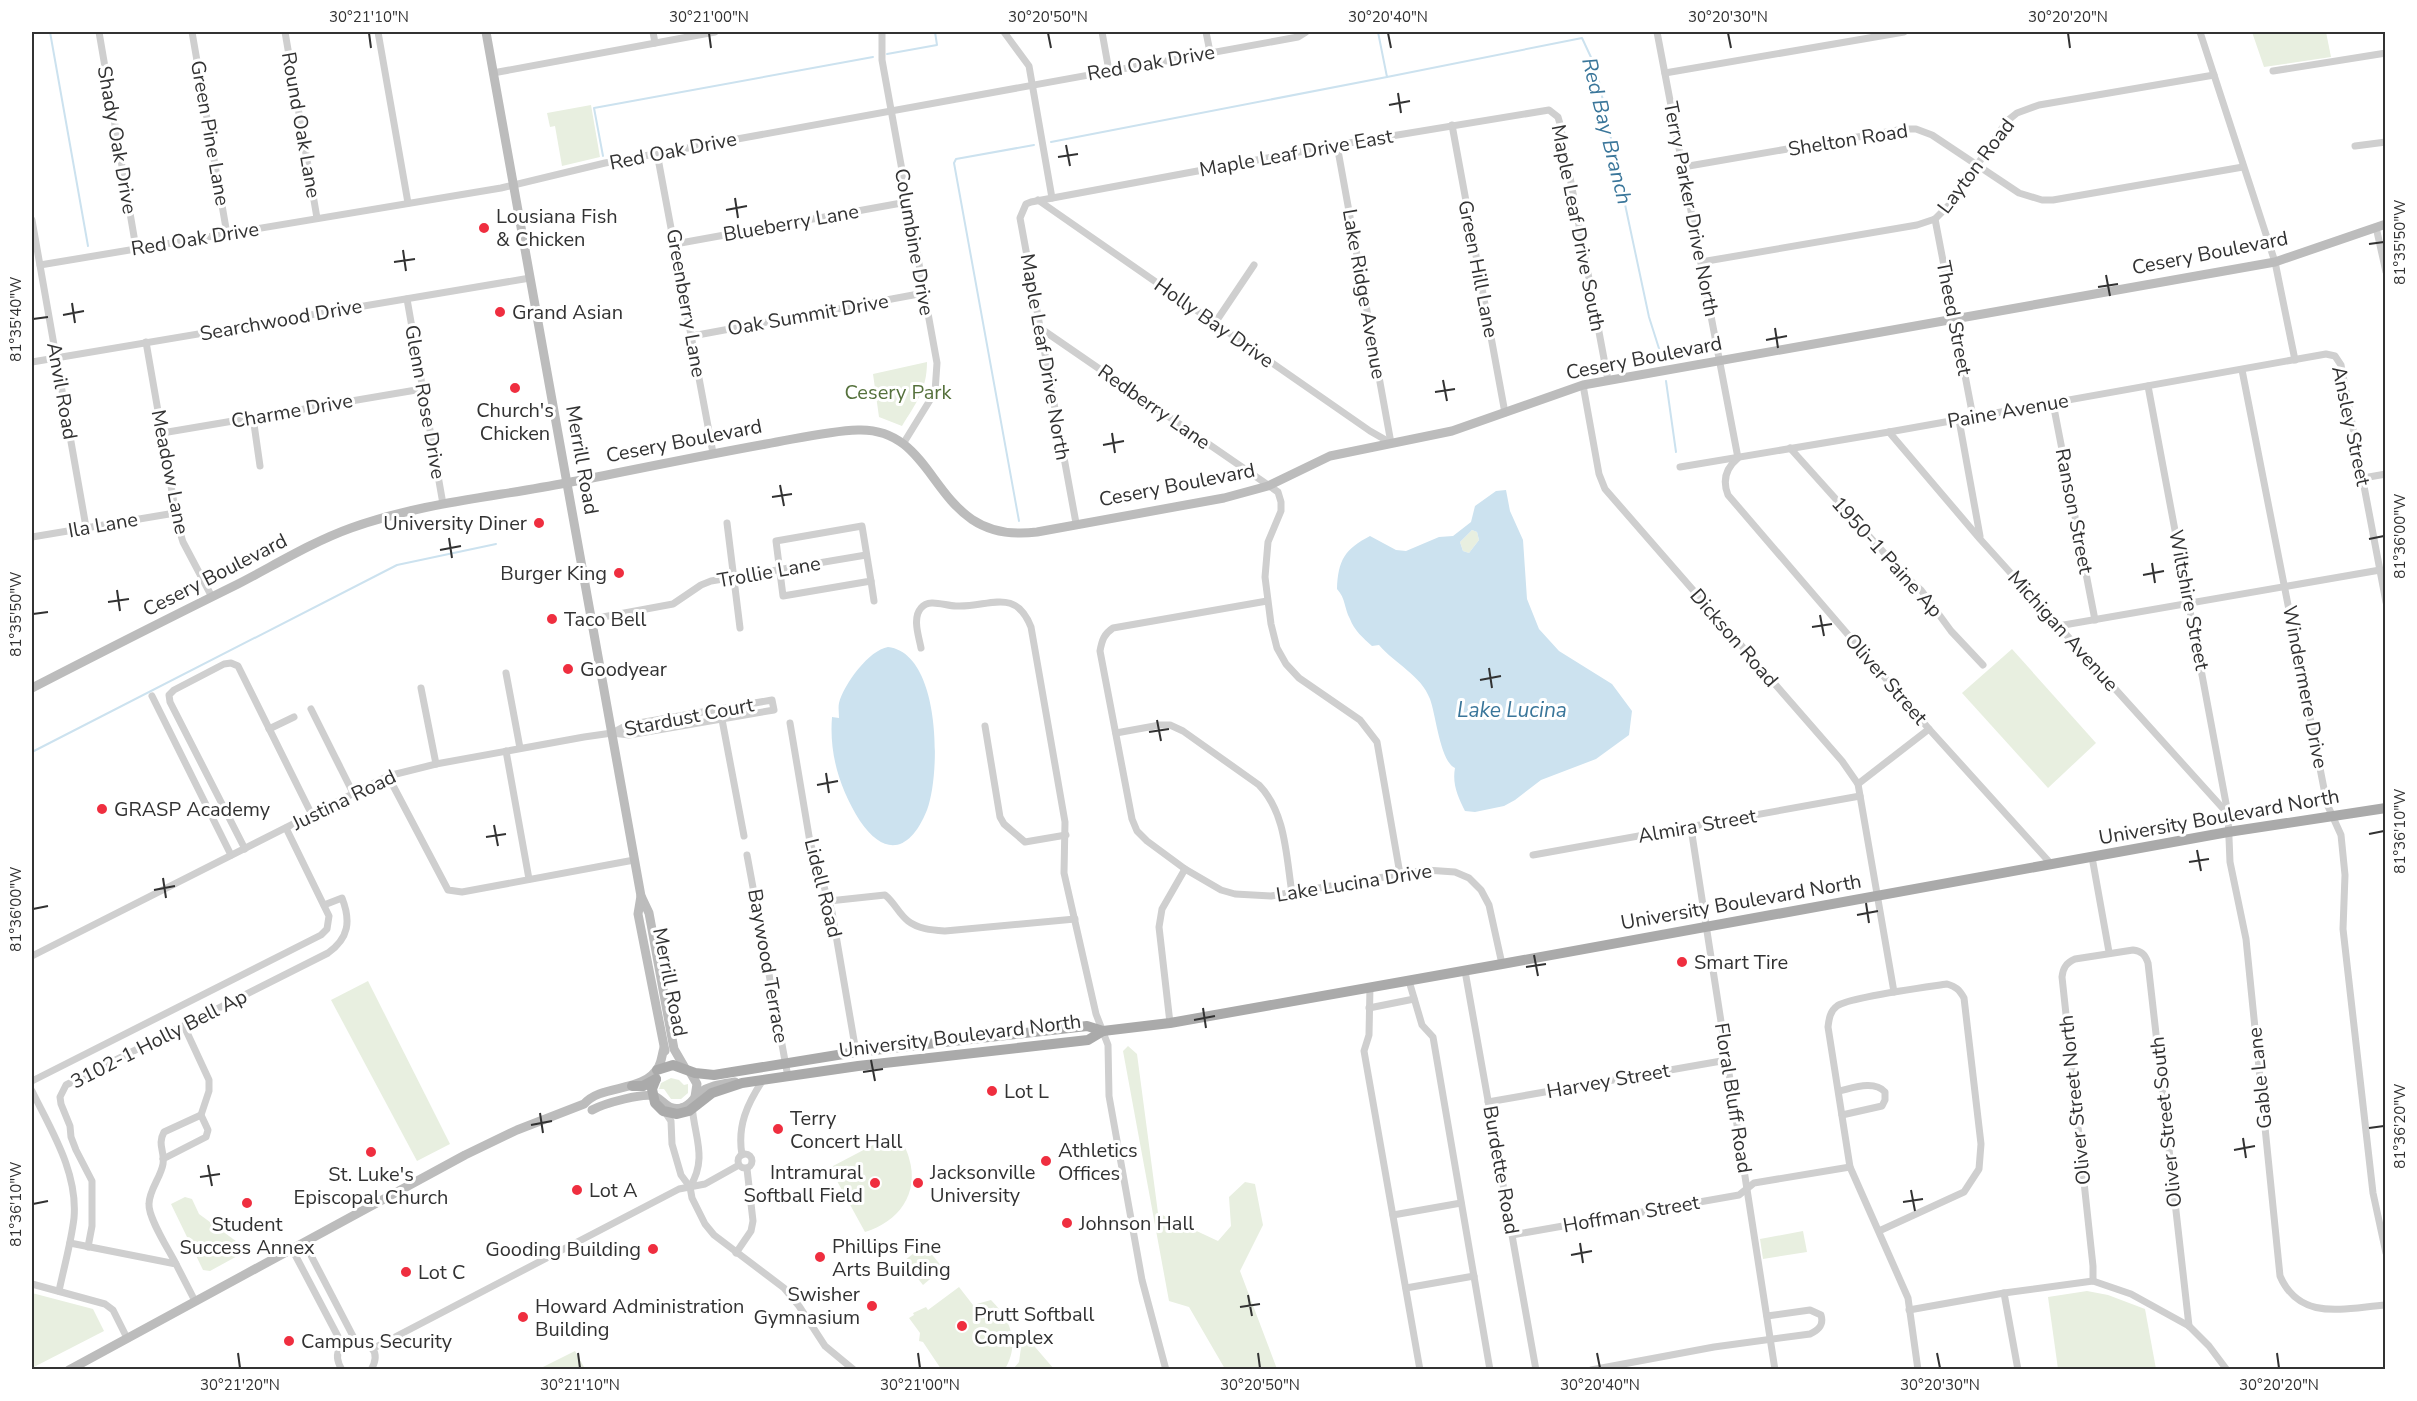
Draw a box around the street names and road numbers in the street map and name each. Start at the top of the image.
street label: Red Oak Drive [1085,38,1217,88]
street label: Round Oak Lane [275,50,327,200]
street label: Green Pine Lane [184,58,236,208]
street label: Shady Oak Drive [91,64,143,216]
street label: Terry Parker Drive North [1657,99,1725,319]
street label: Layton Road [1931,113,2021,219]
street label: Shelton Road [1786,117,1910,163]
street label: Maple Leaf Drive South [1545,122,1611,334]
street label: Maple Leaf Drive East [1197,123,1396,183]
street label: Red Oak Drive [607,125,739,177]
street label: Columbine Drive [888,166,940,318]
street label: Blueberry Lane [721,198,861,248]
street label: Green Hill Lane [1451,198,1505,340]
street label: Lake Ridge Avenue [1336,207,1392,381]
street label: Red Oak Drive [129,216,261,262]
street label: Cesery Boulevard [2130,225,2290,281]
street label: Greenberry Lane [660,227,712,379]
street label: Maple Leaf Drive North [1014,252,1076,462]
street label: Theed Street [1930,258,1979,379]
street label: Holly Bay Drive [1149,272,1279,374]
street label: Oak Summit Drive [725,288,891,342]
street label: Searchwood Drive [198,292,364,348]
street label: Glenn Rose Drive [398,323,452,481]
street label: Cesery Boulevard [1564,330,1724,386]
street label: Anvil Road [40,340,84,442]
street label: Redberry Lane [1092,358,1216,456]
street label: Ansley Street [2325,364,2377,489]
street label: Charme Drive [229,387,355,435]
street label: Paine Avenue [1945,387,2071,435]
street label: Merrill Road [559,403,605,517]
street label: Meadow Lane [145,407,195,537]
street label: Cesery Boulevard [604,413,764,469]
street label: Ranson Street [2049,446,2100,577]
street label: Cesery Boulevard [1097,457,1257,513]
street label: 1950-1 Paine Ap [1825,491,1949,623]
street label: Ila Lane [66,506,140,544]
street label: Cesery Boulevard [138,527,292,623]
street label: Wiltshire Street [2162,528,2216,673]
street label: Trollie Lane [715,550,823,594]
street label: Michigan Avenue [2001,565,2125,697]
street label: Dickson Road [1684,583,1784,693]
street label: Windermere Drive [2276,603,2334,771]
street label: Oliver Street [1839,627,1934,731]
street label: Stardust Court [622,691,757,743]
street label: Justina Road [287,763,400,837]
street label: University Boulevard North [2097,783,2341,851]
street label: Almira Street [1636,802,1759,850]
street label: Lidell Road [798,836,848,940]
street label: Lake Lucina Drive [1274,857,1434,909]
street label: University Boulevard North [1619,868,1863,936]
street label: Baywood Terrace [741,887,795,1045]
street label: Merrill Road [646,925,694,1039]
street label: 3102-1 Holly Bell Ap [66,983,252,1095]
street label: University Boulevard North [837,1008,1083,1064]
street label: Oliver Street North [2053,1014,2097,1186]
street label: Floral Bluff Road [1708,1021,1758,1175]
street label: Gable Lane [2241,1026,2279,1130]
street label: Oliver Street South [2144,1035,2188,1209]
street label: Harvey Street [1544,1057,1673,1105]
street label: Burdette Road [1476,1104,1526,1236]
street label: Hoffman Street [1561,1189,1702,1239]

